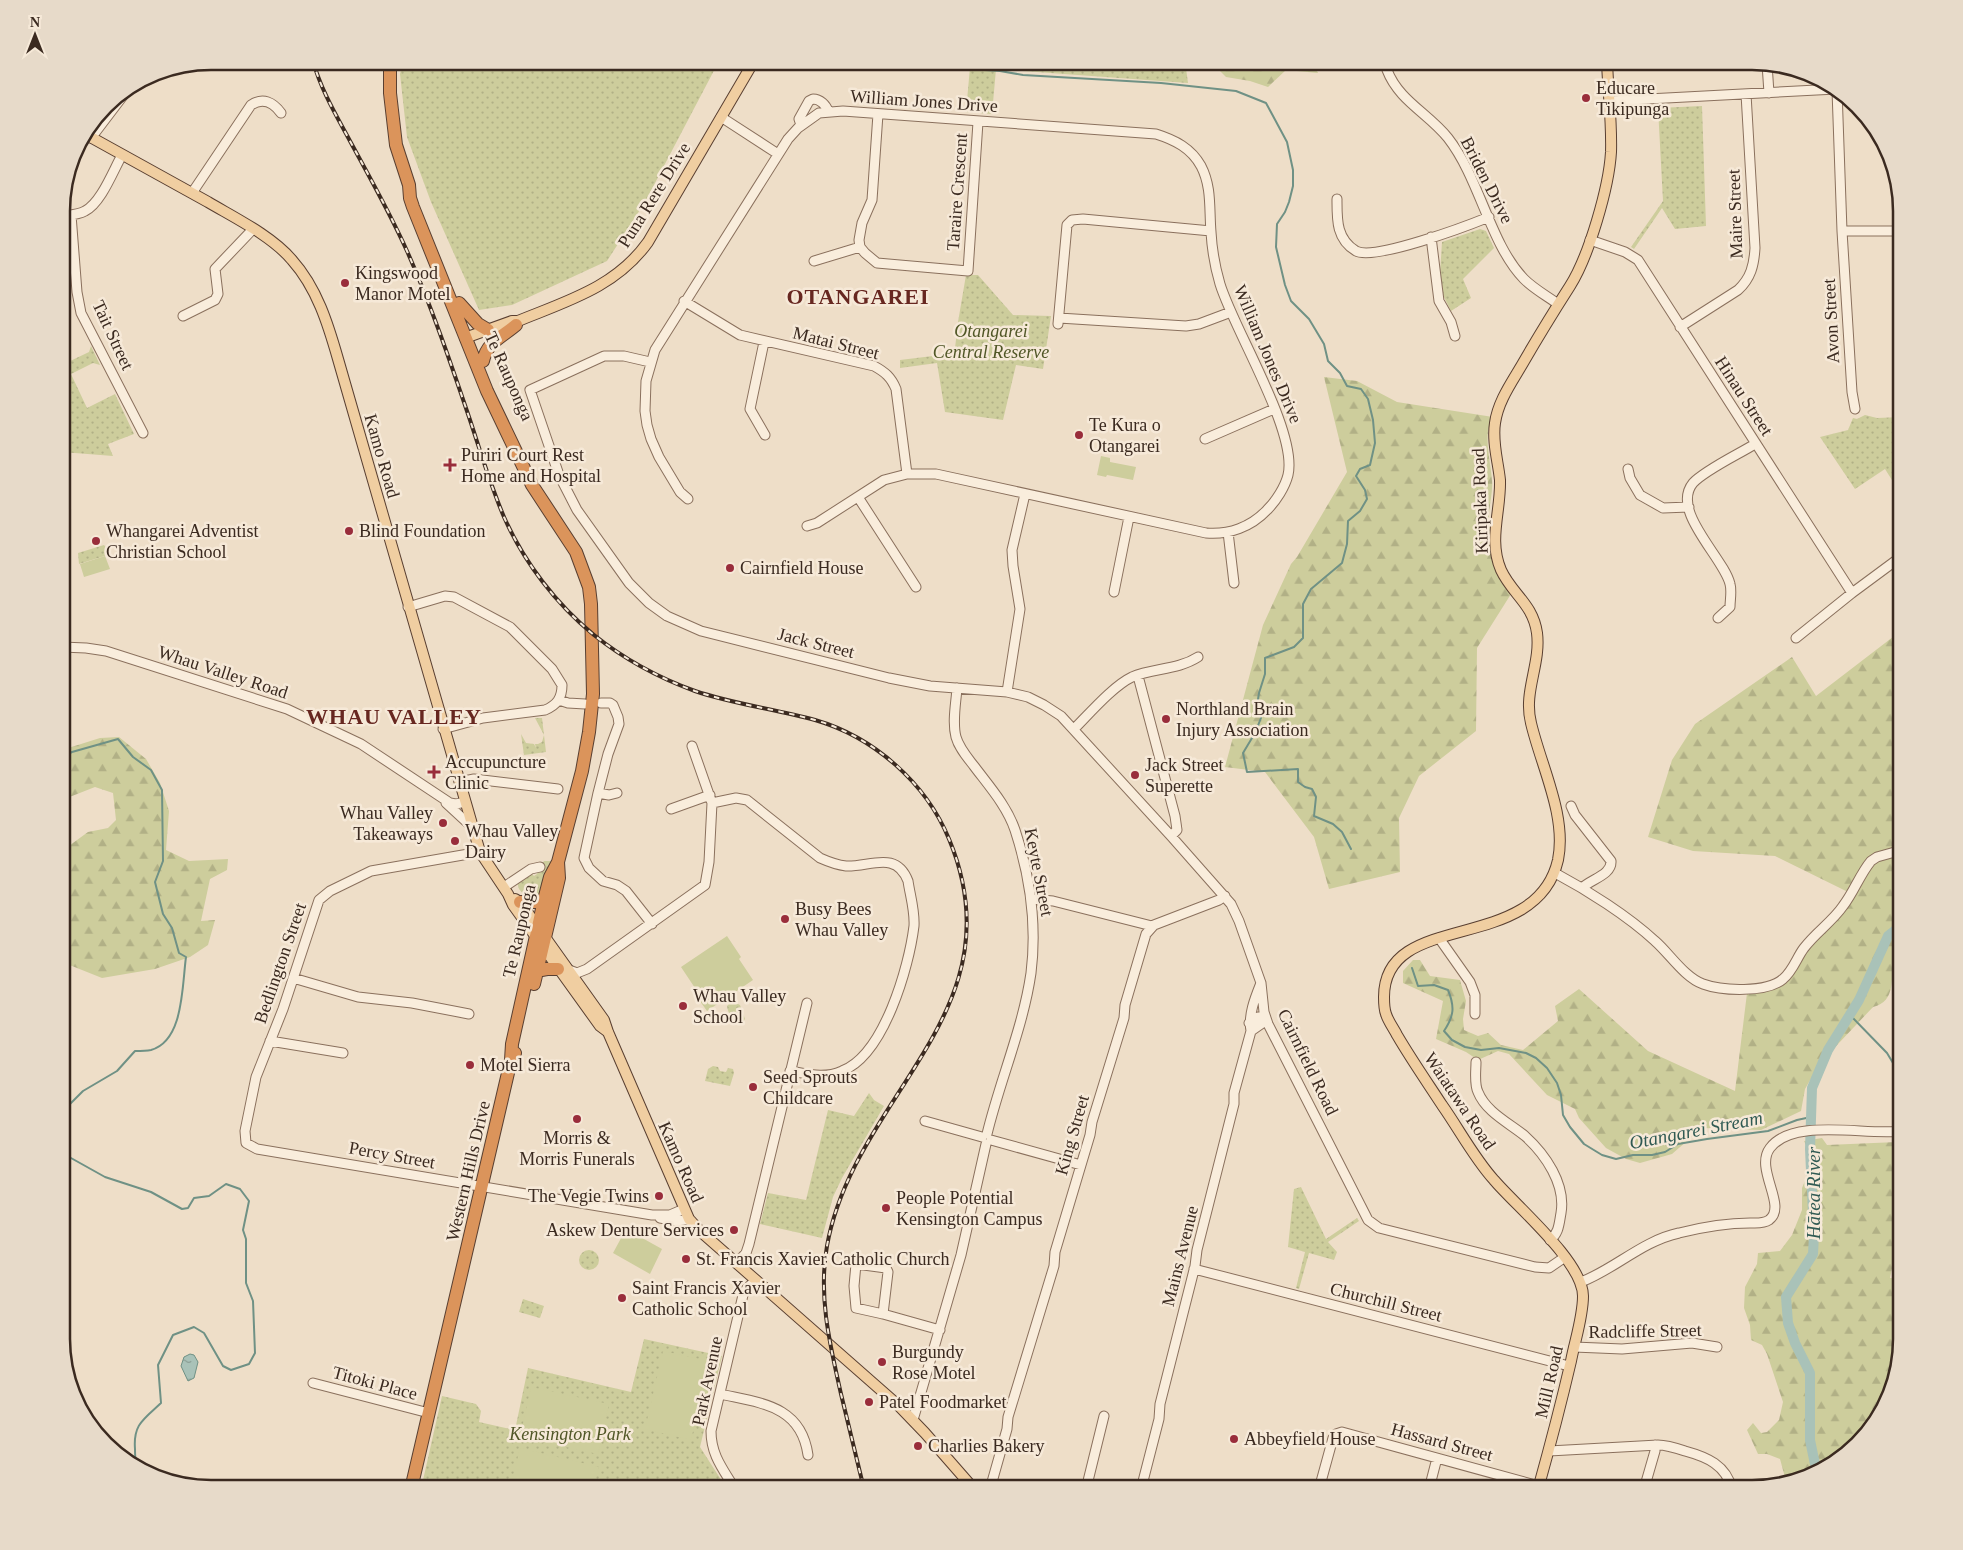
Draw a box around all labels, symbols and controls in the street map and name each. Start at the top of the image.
north arrow [10,10,60,60]
text: N [30,15,40,30]
place label: Educare Tikipunga [1596,78,1669,119]
street label: William Jones Drive [849,86,999,116]
marker: Educare Tikipunga [1580,92,1592,104]
street label: Taraire Crescent [943,132,971,252]
street label: Briden Drive [1457,133,1517,227]
street label: Puna Rere Drive [614,139,694,251]
street label: Maire Street [1723,169,1747,259]
place label: Kingswood Manor Motel [355,263,450,304]
marker: Kingswood Manor Motel [339,277,351,289]
street label: Avon Street [1819,278,1843,364]
street label: William Jones Drive [1230,282,1306,426]
district label: OTANGAREI [786,284,930,309]
street label: Tait Street [88,297,138,373]
park label: Otangarei Central Reserve [933,321,1049,362]
street label: Matai Street [791,323,881,363]
street label: Te Rauponga [481,328,538,424]
street label: Hinau Street [1711,353,1777,439]
street label: Kamo Road [360,412,404,500]
place label: Te Kura o Otangarei [1089,415,1161,456]
marker: Te Kura o Otangarei [1073,429,1085,441]
place label: Puriri Court Rest Home and Hospital [461,445,601,486]
street label: Kiripaka Road [1468,448,1492,554]
marker: Puriri Court Rest Home and Hospital [443,458,457,472]
place label: Whangarei Adventist Christian School [106,521,258,562]
place label: Blind Foundation [359,521,486,541]
marker: Blind Foundation [343,525,355,537]
marker: Whangarei Adventist Christian School [90,535,102,547]
place label: Cairnfield House [740,558,863,578]
marker: Cairnfield House [724,562,736,574]
street label: Jack Street [776,624,856,662]
street label: Whau Valley Road [155,642,291,702]
place label: Northland Brain Injury Association [1176,699,1309,740]
district label: WHAU VALLEY [306,704,482,729]
marker: Northland Brain Injury Association [1160,713,1172,725]
place label: Accupuncture Clinic [445,752,546,793]
place label: Jack Street Superette [1145,755,1223,796]
marker: Accupuncture Clinic [427,765,441,779]
marker: Jack Street Superette [1129,769,1141,781]
place label: Whau Valley Takeaways [340,803,433,844]
marker: Whau Valley Takeaways [437,817,449,829]
place label: Whau Valley Dairy [465,821,558,862]
street label: Keyte Street [1021,826,1057,918]
marker: Whau Valley Dairy [449,835,461,847]
street label: Te Rauponga [499,882,539,980]
place label: Busy Bees Whau Valley [795,899,888,940]
street label: Bedlington Street [250,900,310,1026]
marker: Busy Bees Whau Valley [779,913,791,925]
place label: Whau Valley School [693,986,786,1027]
marker: Whau Valley School [677,1000,689,1012]
street label: Cairnfield Road [1274,1006,1342,1118]
street label: Waiatawa Road [1420,1049,1500,1153]
place label: Motel Sierra [480,1055,570,1075]
marker: Motel Sierra [464,1059,476,1071]
place label: Seed Sprouts Childcare [763,1067,858,1108]
marker: Seed Sprouts Childcare [747,1081,759,1093]
street label: King Street [1051,1093,1093,1177]
street label: Western Hills Drive [442,1099,494,1243]
water label: Otangarei Stream [1628,1107,1764,1153]
marker: Morris & Morris Funerals [571,1113,583,1125]
street label: Kamo Road [654,1118,708,1206]
place label: Morris & Morris Funerals [519,1128,635,1169]
street label: Percy Street [347,1138,437,1172]
water label: Hātea River [1803,1146,1824,1240]
place label: The Vegie Twins [528,1186,649,1206]
place label: People Potential Kensington Campus [896,1188,1043,1229]
marker: The Vegie Twins [653,1190,665,1202]
marker: People Potential Kensington Campus [880,1202,892,1214]
street label: Mains Avenue [1158,1204,1202,1308]
place label: Askew Denture Services [546,1220,724,1240]
marker: Askew Denture Services [728,1224,740,1236]
place label: St. Francis Xavier Catholic Church [696,1249,949,1269]
marker: St. Francis Xavier Catholic Church [680,1253,692,1265]
place label: Saint Francis Xavier Catholic School [632,1278,780,1319]
street label: Churchill Street [1328,1278,1444,1326]
marker: Saint Francis Xavier Catholic School [616,1292,628,1304]
street label: Radcliffe Street [1588,1320,1702,1342]
street label: Park Avenue [688,1334,726,1428]
place label: Burgundy Rose Motel [892,1342,976,1383]
street label: Mill Road [1531,1344,1567,1420]
marker: Burgundy Rose Motel [876,1356,888,1368]
street label: Titoki Place [330,1362,420,1404]
place label: Patel Foodmarket [879,1392,1006,1412]
marker: Patel Foodmarket [863,1396,875,1408]
street label: Hassard Street [1389,1419,1495,1465]
park label: Kensington Park [508,1424,632,1444]
place label: Abbeyfield House [1244,1429,1375,1449]
marker: Abbeyfield House [1228,1433,1240,1445]
place label: Charlies Bakery [928,1436,1044,1456]
marker: Charlies Bakery [912,1440,924,1452]

